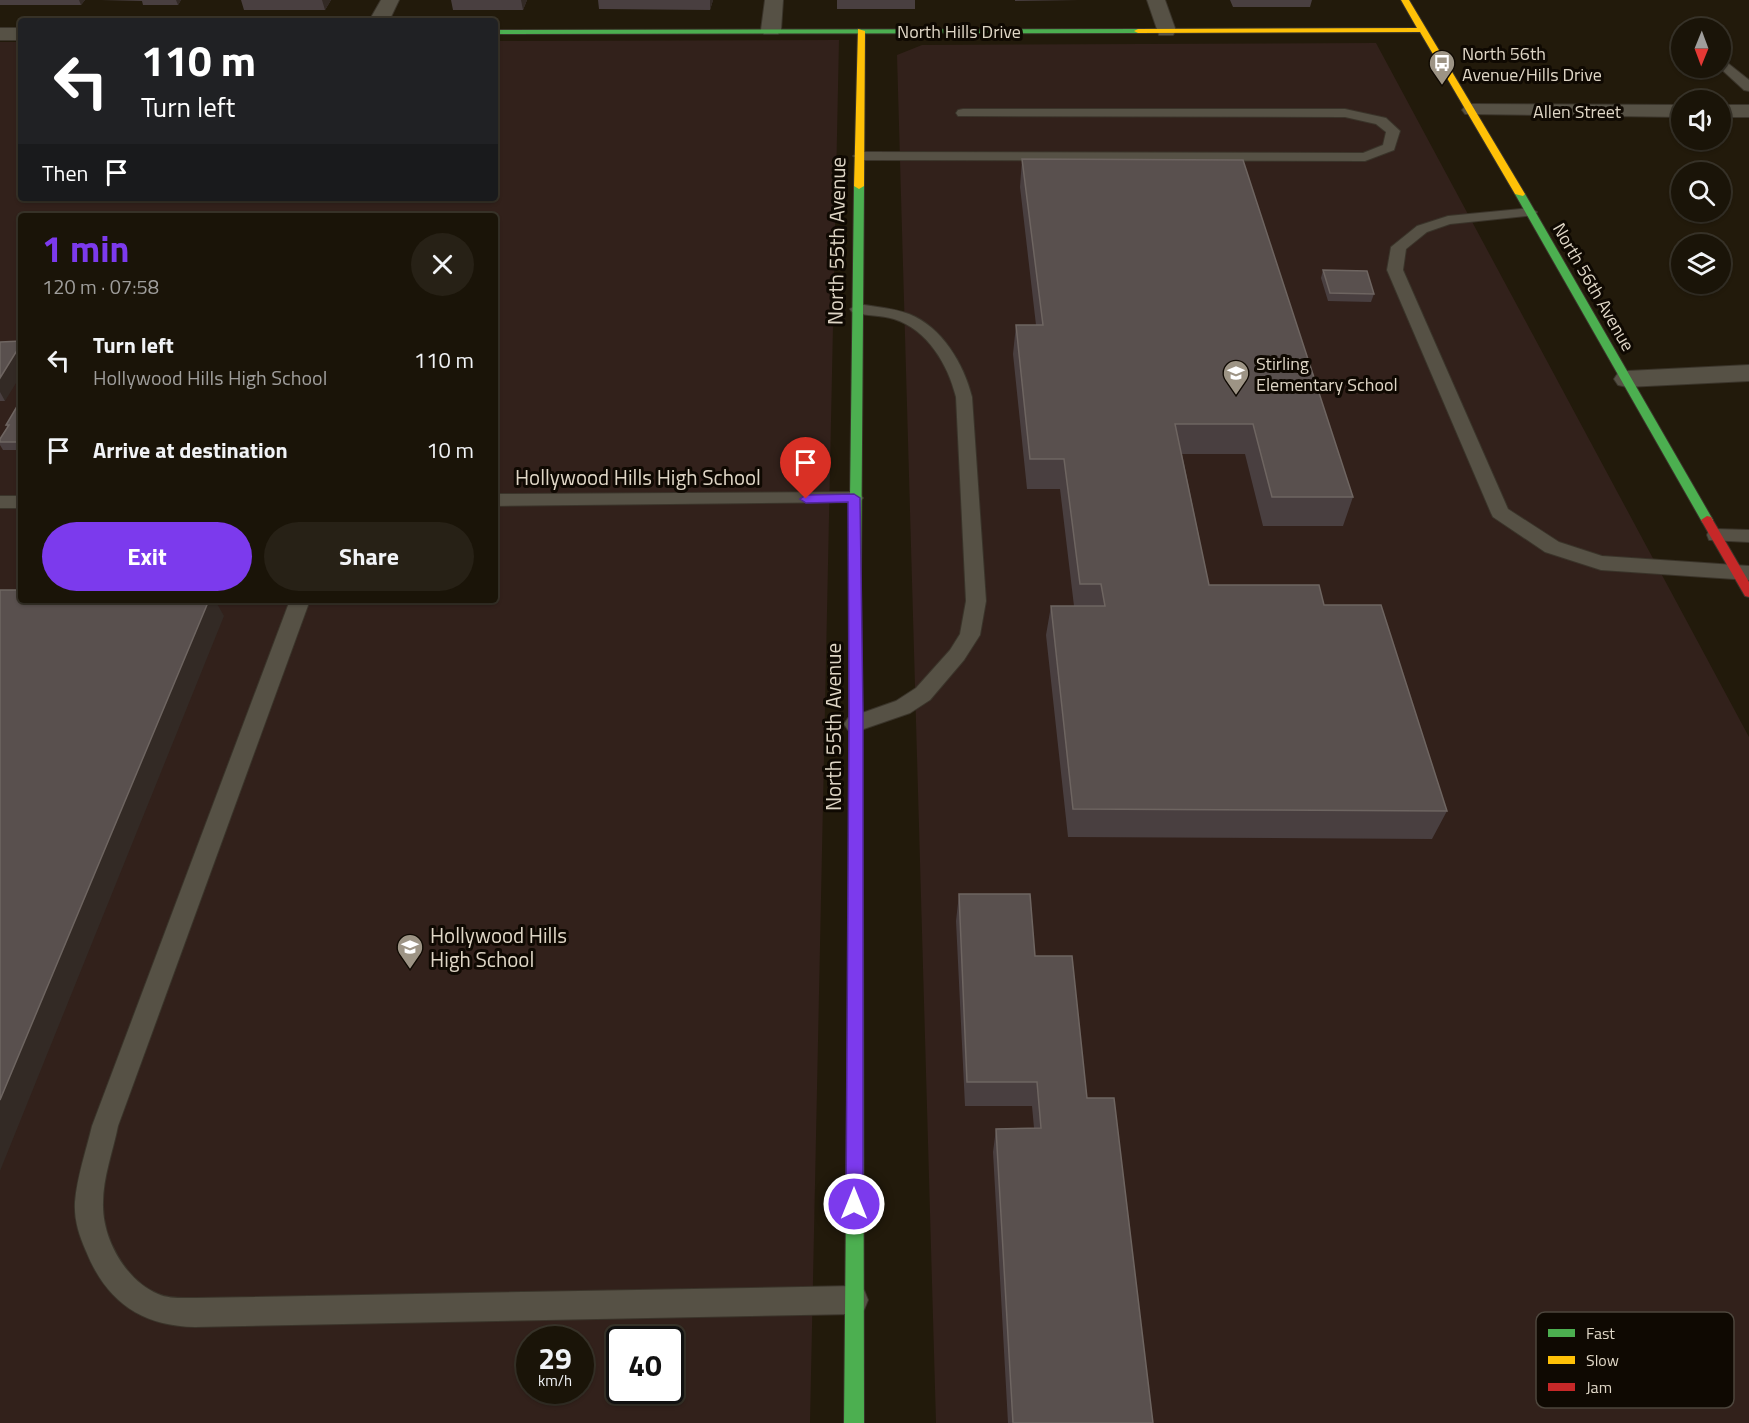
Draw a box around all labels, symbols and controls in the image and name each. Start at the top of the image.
street label: North Hills Drive [897,18,1021,45]
north arrow [1671,18,1731,78]
map controls [1671,18,1731,294]
text: 110 m [141,28,256,92]
place label: North 56th Avenue/Hills Drive [1462,40,1602,88]
icon: left [42,42,120,120]
bus stop icon: North 56th Avenue/Hills Drive [1427,48,1457,86]
text: Turn left [141,86,235,127]
button: sound [1671,90,1731,150]
street label: Allen Street [1533,98,1622,125]
text: Then [42,156,88,190]
icon: arrive [100,156,133,189]
street label: North 55th Avenue [819,157,853,325]
button: search [1671,162,1731,222]
street label: North 56th Avenue [1546,218,1642,356]
text: 1 min [42,221,129,276]
button: close [411,233,474,296]
button: layers [1671,234,1731,294]
text: 120 m · 07:58 [42,271,159,302]
text: Turn left [93,328,174,362]
text: 110 m [414,343,474,377]
icon: left [42,344,75,377]
place label: Stirling Elementary School [1256,350,1398,398]
school or university icon: Stirling Elementary School [1221,358,1251,396]
text: Hollywood Hills High School [93,362,327,393]
text: Arrive at destination [93,433,288,467]
text: 10 m [426,433,474,467]
icon: arrive [42,434,75,467]
pin [780,437,831,499]
icon: arrive [789,446,822,479]
street label: Hollywood Hills High School [515,461,761,493]
button: Exit [42,522,252,591]
button: Share [264,522,474,591]
street label: North 55th Avenue [817,643,849,811]
place label: Hollywood Hills High School [430,919,567,975]
school or university icon: Hollywood Hills High School [395,932,425,970]
position arrow [822,1172,886,1236]
legend [1536,1312,1734,1408]
text: Fast [1586,1321,1615,1345]
speed limit sign: 40 [606,1326,684,1404]
text: 29 [538,1335,572,1381]
text: Slow [1586,1348,1619,1372]
text: km/h [538,1369,572,1392]
text: Jam [1586,1375,1612,1399]

